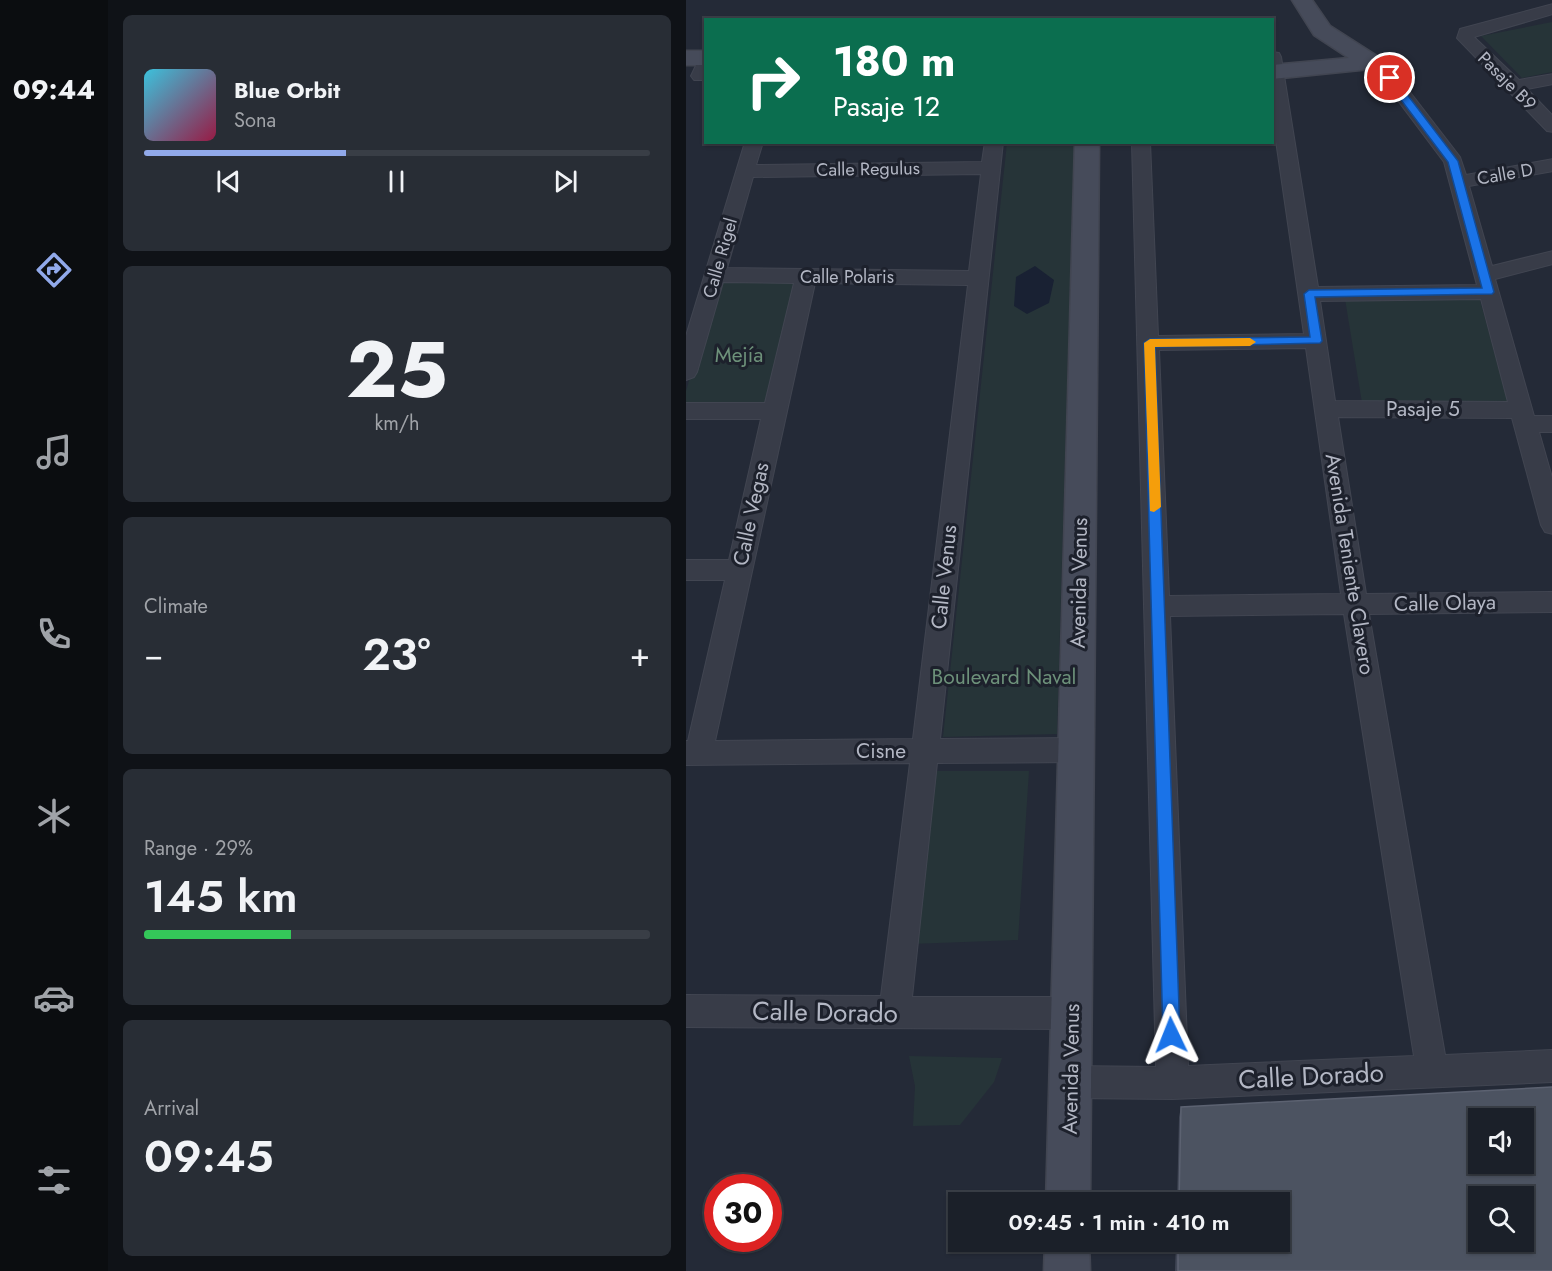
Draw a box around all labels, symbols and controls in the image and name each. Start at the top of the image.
text: 180 m [833,31,956,92]
icon: right [734,42,812,120]
street label: Pasaje B9 [1472,46,1542,116]
pin [1364,52,1415,103]
icon: arrive [1373,61,1406,94]
text: 09:44 [13,70,95,109]
text: Blue Orbit [234,74,340,106]
text: Pasaje 12 [833,87,940,126]
text: Sona [234,106,276,135]
street label: Calle Regulus [816,155,920,183]
street label: Calle D [1475,156,1535,192]
icon: previous [212,165,245,198]
icon: pause [380,165,413,198]
icon: next [549,165,582,198]
street label: Calle Rigel [696,215,744,301]
icon: directions [33,249,75,291]
street label: Calle Polaris [800,264,894,290]
text: 25 [346,314,448,426]
park label: Mejía [715,340,763,370]
street label: Pasaje 5 [1386,394,1460,424]
text: km/h [374,409,420,438]
icon: music [33,431,75,473]
street label: Avenida Teniente Clavero [1318,451,1382,677]
street label: Calle Vegas [725,460,777,568]
street label: Avenida Venus [1063,517,1095,649]
street label: Calle Venus [924,523,964,631]
street label: Calle Olaya [1394,587,1496,619]
text: Climate [144,592,208,621]
icon: phone [33,613,75,655]
text: 23° [362,622,431,687]
text: − [144,631,163,678]
text: + [630,631,650,678]
park label: Boulevard Naval [932,662,1076,692]
street label: Cisne [856,736,906,766]
icon: climate [33,795,75,837]
text: Range · 29% [144,834,253,863]
text: 145 km [144,864,298,929]
icon: car [33,977,75,1019]
street label: Calle Dorado [752,992,898,1032]
street label: Avenida Venus [1055,1003,1087,1135]
position arrow [1139,1003,1203,1067]
street label: Calle Dorado [1237,1053,1385,1099]
text: Arrival [144,1094,199,1123]
map controls [1468,1108,1534,1252]
button: sound [1468,1108,1534,1174]
text: 09:45 [144,1124,274,1189]
icon: filters [33,1159,75,1201]
speed limit sign: 30 [704,1174,782,1252]
button: search [1468,1186,1534,1252]
text: 09:45 · 1 min · 410 m [1009,1206,1229,1238]

